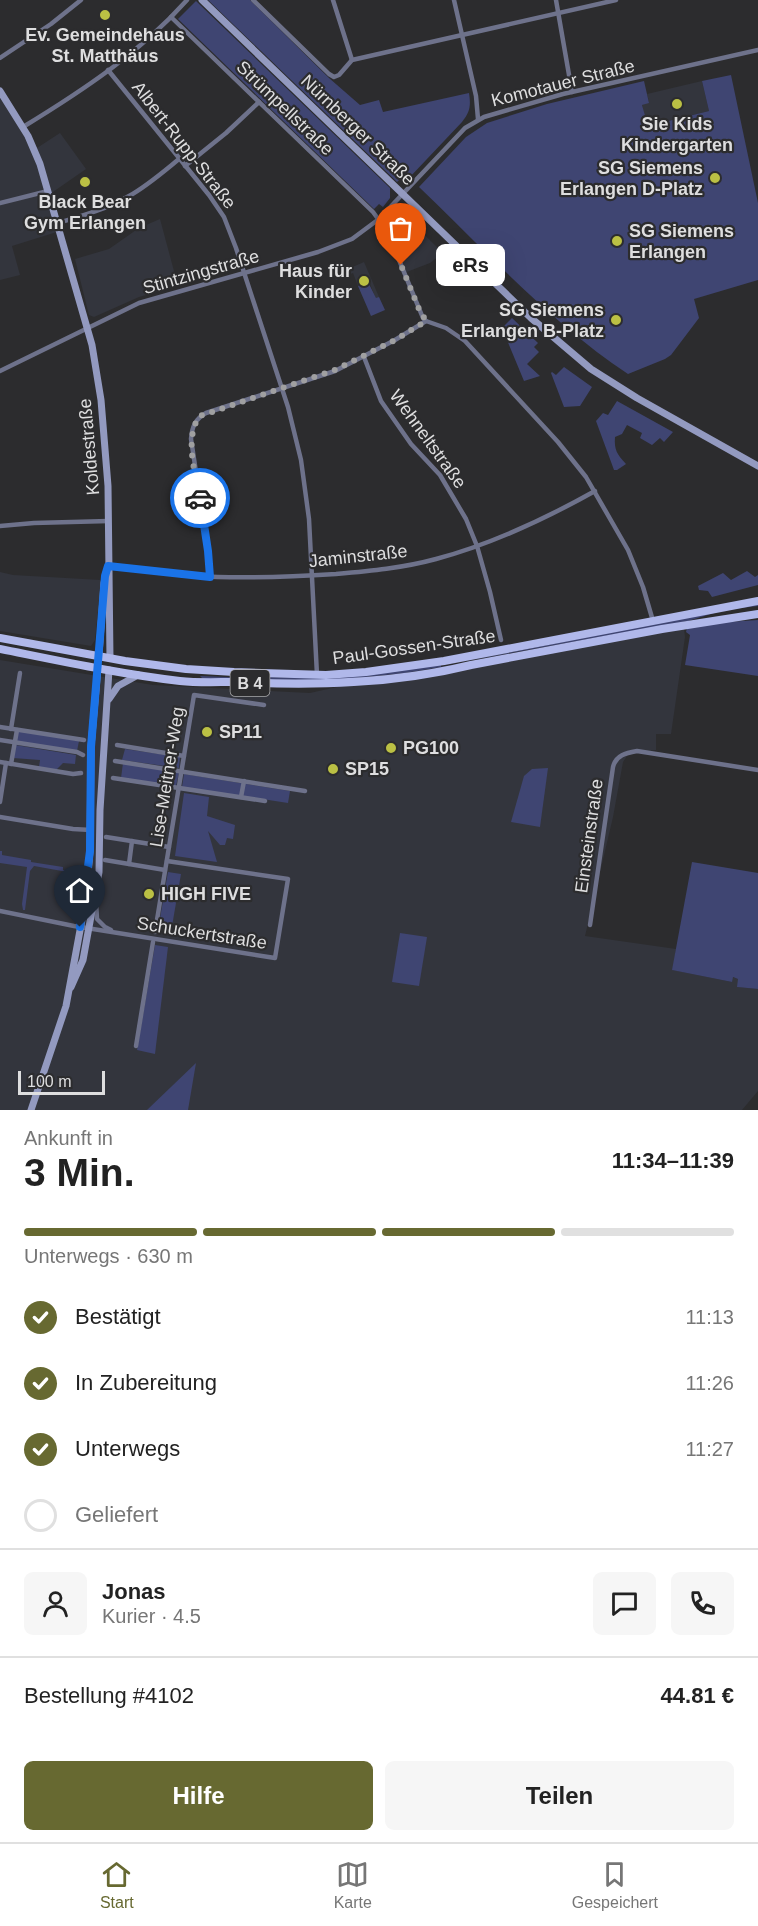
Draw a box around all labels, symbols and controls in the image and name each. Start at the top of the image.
marker: Ev. Gemeindehaus St. Matthäus [98,8,112,22]
place label: Ev. Gemeindehaus St. Matthäus [25,25,185,66]
street label: Komotauer Straße [489,56,637,110]
street label: Strümpellstraße [232,57,338,159]
street label: Nürnberger Straße [297,71,419,189]
street label: Albert-Rupp-Straße [128,77,240,213]
marker: Sie Kids Kindergarten [670,97,684,111]
place label: Sie Kids Kindergarten [621,114,733,155]
place label: SG Siemens Erlangen D-Platz [560,158,703,199]
marker: SG Siemens Erlangen D-Platz [708,171,722,185]
marker: Black Bear Gym Erlangen [78,175,92,189]
place label: Black Bear Gym Erlangen [24,192,146,233]
pin [375,203,426,265]
icon: bag [384,212,417,245]
place label: SG Siemens Erlangen [629,221,734,262]
marker: SG Siemens Erlangen [610,234,624,248]
callout: eRs [437,244,506,286]
street label: Stintzingstraße [141,246,261,298]
text: eRs [452,254,489,276]
place label: Haus für Kinder [279,261,352,302]
marker: Haus für Kinder [357,274,371,288]
place label: SG Siemens Erlangen B-Platz [461,300,604,341]
marker: SG Siemens Erlangen B-Platz [609,313,623,327]
street label: Wehneltstraße [386,386,470,492]
street label: Koldestraße [75,398,103,496]
courier [170,468,230,528]
icon: car [184,482,217,515]
street label: Jaminstraße [308,541,408,571]
street label: Paul-Gossen-Straße [331,626,497,668]
road number: B 4 [230,670,270,696]
street label: Lise-Meitner-Weg [146,705,188,849]
place label: SP11 [219,722,262,742]
marker: SP11 [200,725,214,739]
place label: PG100 [403,738,459,758]
marker: PG100 [384,741,398,755]
place label: SP15 [345,759,389,779]
marker: SP15 [326,762,340,776]
street label: Einsteinstraße [571,778,607,894]
pin [54,865,105,927]
icon: home [63,874,96,907]
place label: HIGH FIVE [161,884,251,904]
marker: HIGH FIVE [142,887,156,901]
street label: Schuckertstraße [136,913,268,953]
scale bar [18,1068,105,1096]
text: 100 m [27,1073,71,1090]
text: Ankunft in [24,1127,113,1149]
text: 11:34–11:39 [612,1148,734,1173]
text: 3 Min. [24,1151,135,1194]
text: Unterwegs · 630 m [24,1245,193,1267]
icon: check [24,1301,57,1334]
text: Bestätigt [75,1304,161,1329]
text: 11:13 [685,1306,734,1328]
icon: check [24,1367,57,1400]
text: In Zubereitung [75,1370,217,1395]
text: 11:26 [685,1372,734,1394]
icon: check [24,1433,57,1466]
text: Unterwegs [75,1436,180,1461]
text: 11:27 [685,1438,734,1460]
text: Geliefert [75,1502,158,1527]
button: person [24,1572,87,1635]
button: chat [593,1572,656,1635]
button: phone [671,1572,734,1635]
text: Jonas [102,1579,166,1604]
text: Kurier · 4.5 [102,1605,201,1627]
text: Bestellung #4102 [24,1683,194,1708]
text: 44.81 € [661,1683,734,1708]
button: Hilfe [24,1761,373,1830]
button: Teilen [385,1761,734,1830]
tab: Start [100,1858,134,1912]
tab: Karte [334,1858,372,1912]
tab: Gespeichert [572,1858,658,1912]

